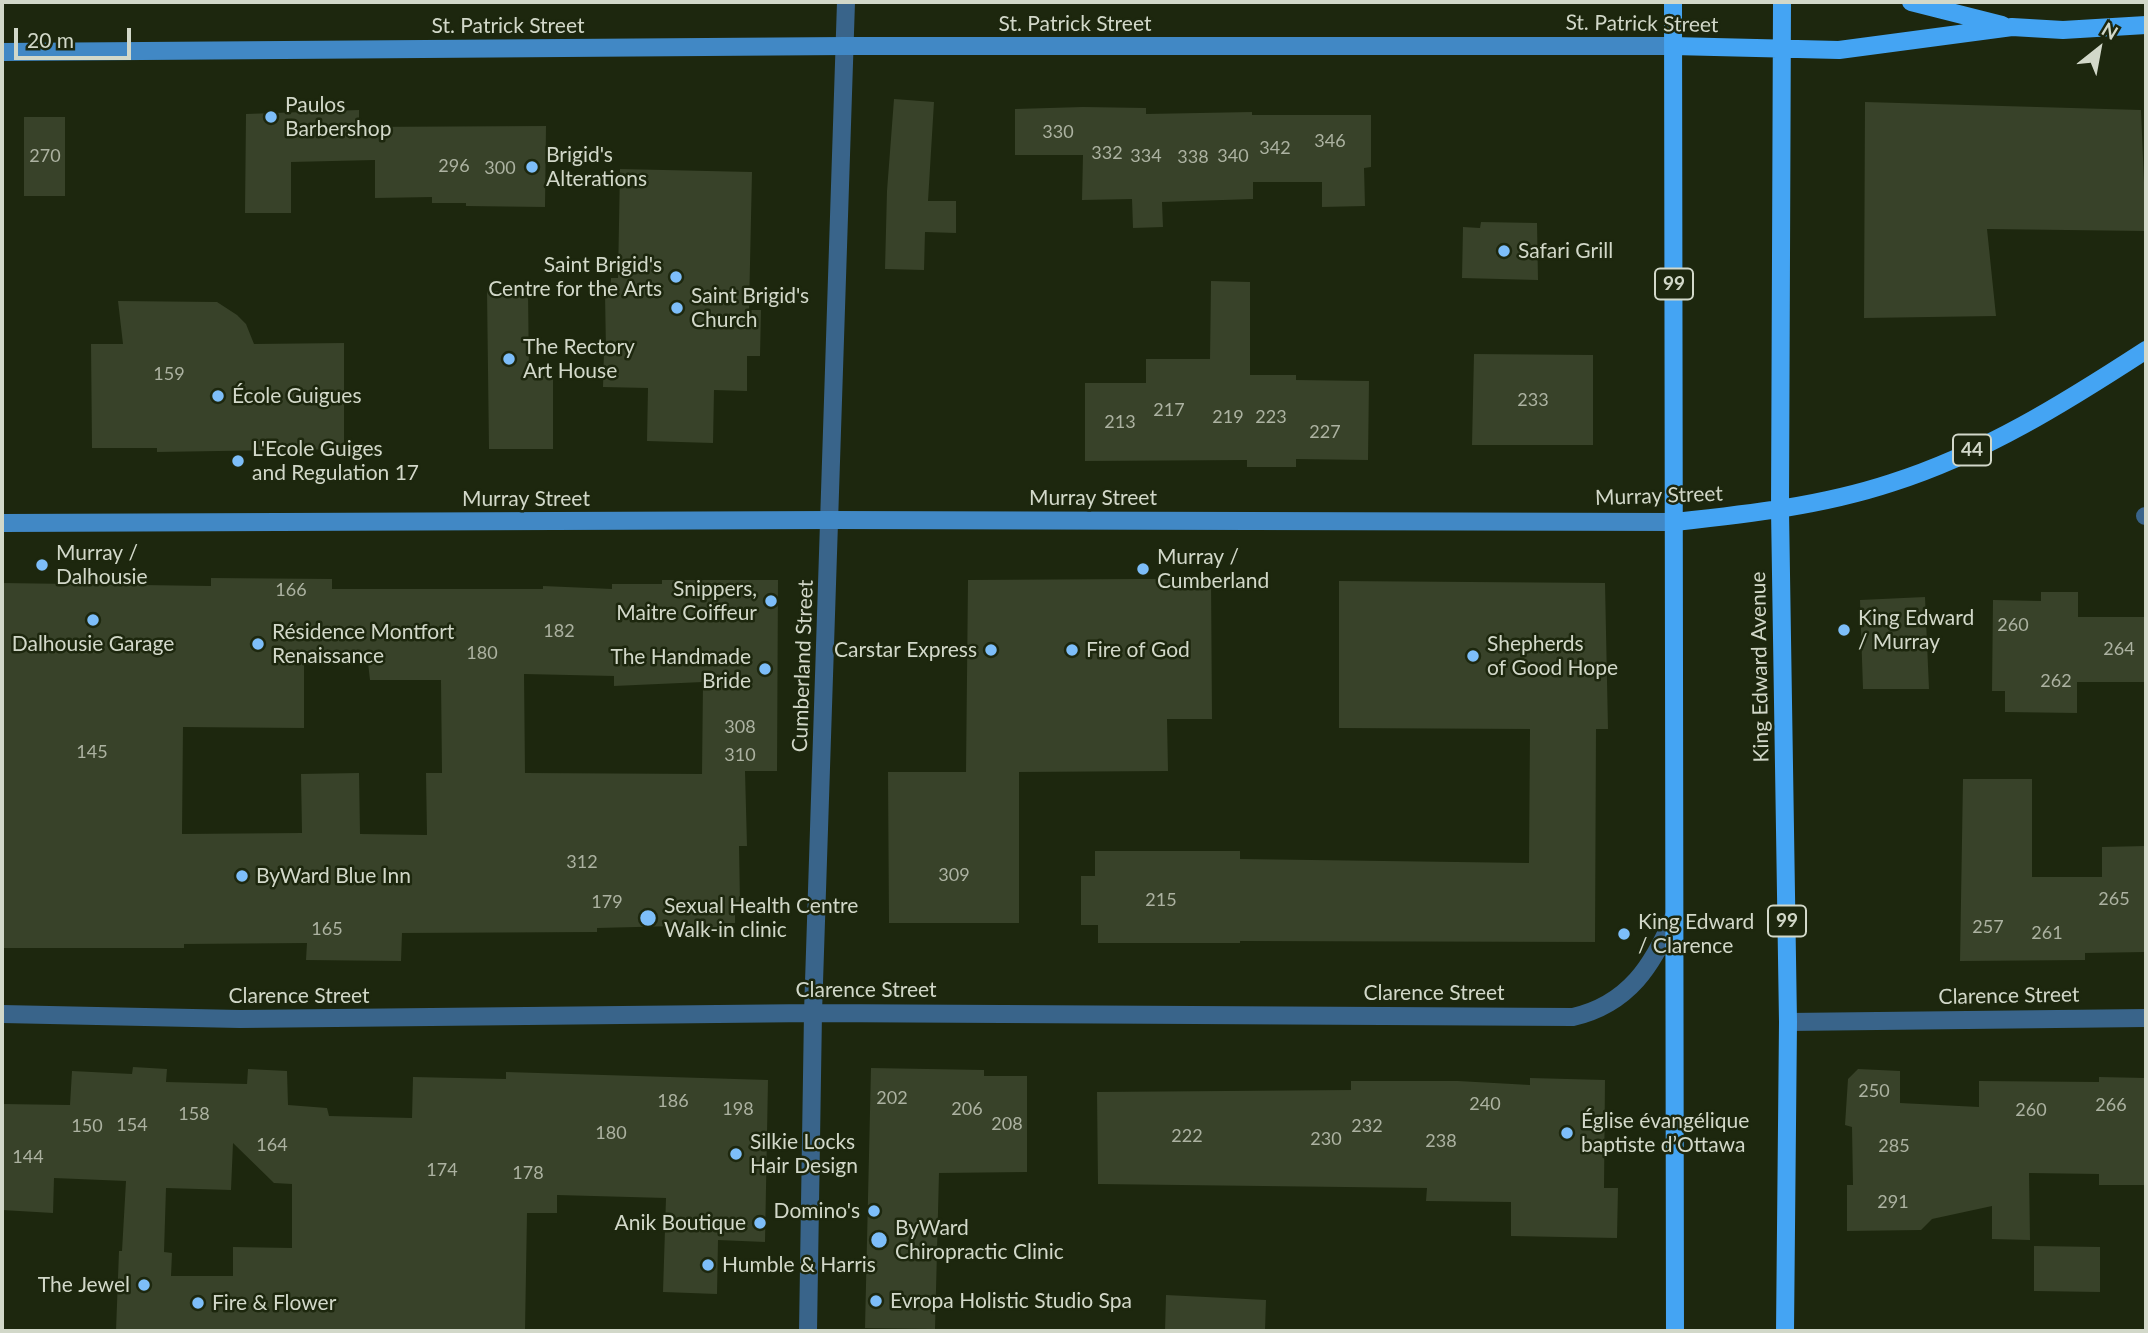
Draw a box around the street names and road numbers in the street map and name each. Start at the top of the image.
street label: St. Patrick Street [1565,10,1719,38]
street label: St. Patrick Street [999,11,1151,37]
street label: St. Patrick Street [432,13,584,39]
road number: 99 [1655,268,1693,300]
road number: 44 [1953,435,1991,466]
street label: Murray Street [1595,481,1723,511]
street label: Murray Street [1029,485,1157,511]
street label: Murray Street [462,486,590,512]
street label: King Edward Avenue [1746,571,1774,763]
street label: Cumberland Street [787,579,819,753]
road number: 99 [1768,906,1806,937]
street label: Clarence Street [795,977,937,1003]
street label: Clarence Street [1363,980,1505,1006]
street label: Clarence Street [1938,982,2080,1010]
street label: Clarence Street [228,983,370,1009]

